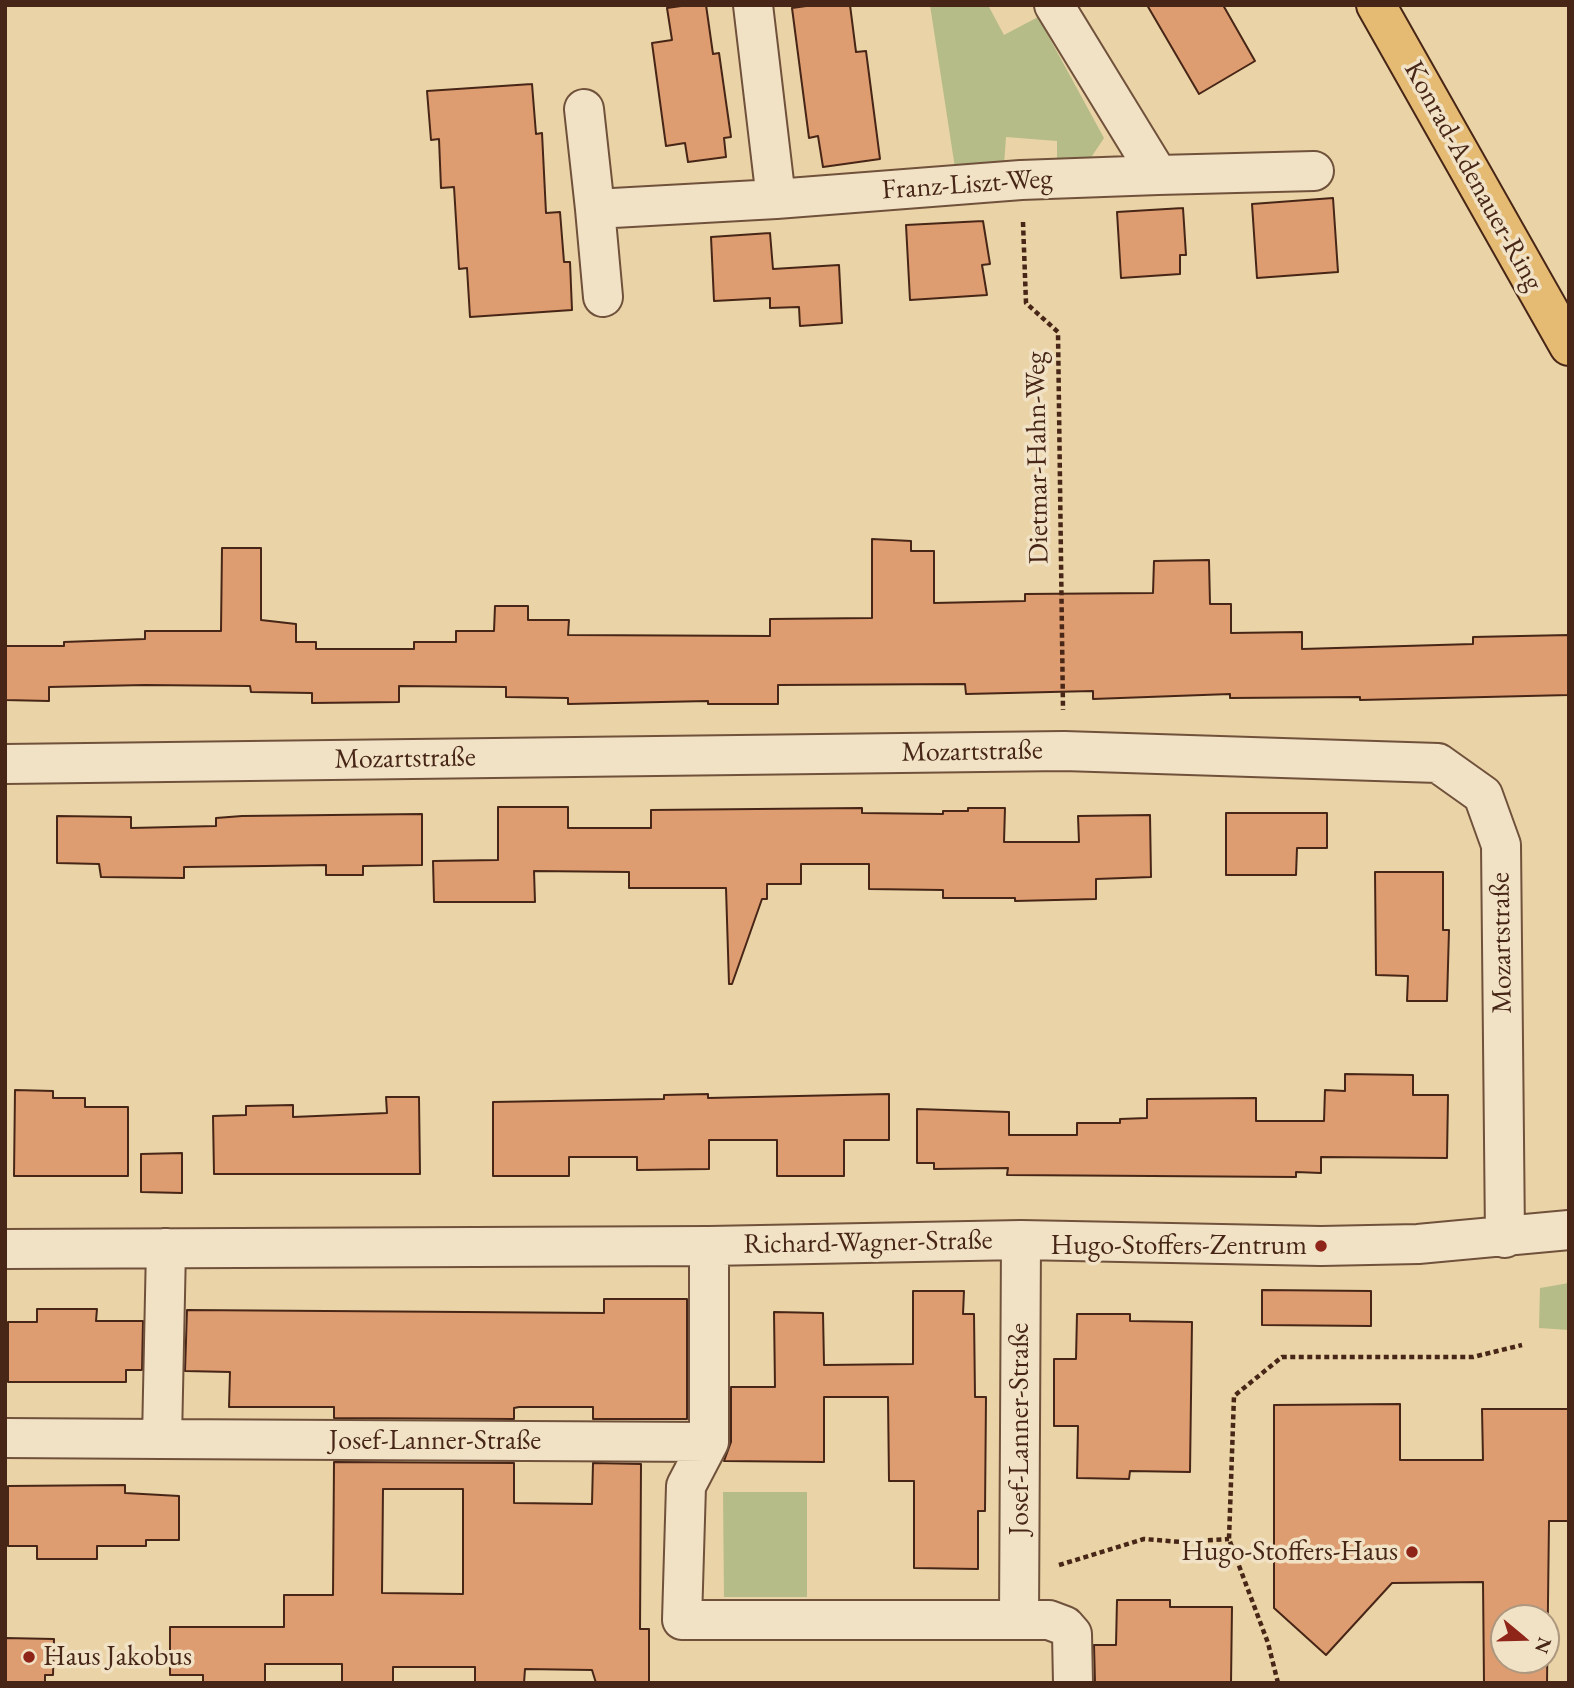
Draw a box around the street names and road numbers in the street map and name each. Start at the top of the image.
street label: Konrad-Adenauer-Ring [1396,55,1550,297]
street label: Franz-Liszt-Weg [880,162,1054,208]
street label: Dietmar-Hahn-Weg [1019,352,1057,564]
street label: Mozartstraße [901,734,1043,770]
street label: Mozartstraße [334,741,476,777]
street label: Mozartstraße [1484,872,1520,1014]
street label: Richard-Wagner-Straße [743,1224,993,1262]
street label: Josef-Lanner-Straße [1003,1323,1037,1535]
street label: Josef-Lanner-Straße [329,1424,541,1458]

